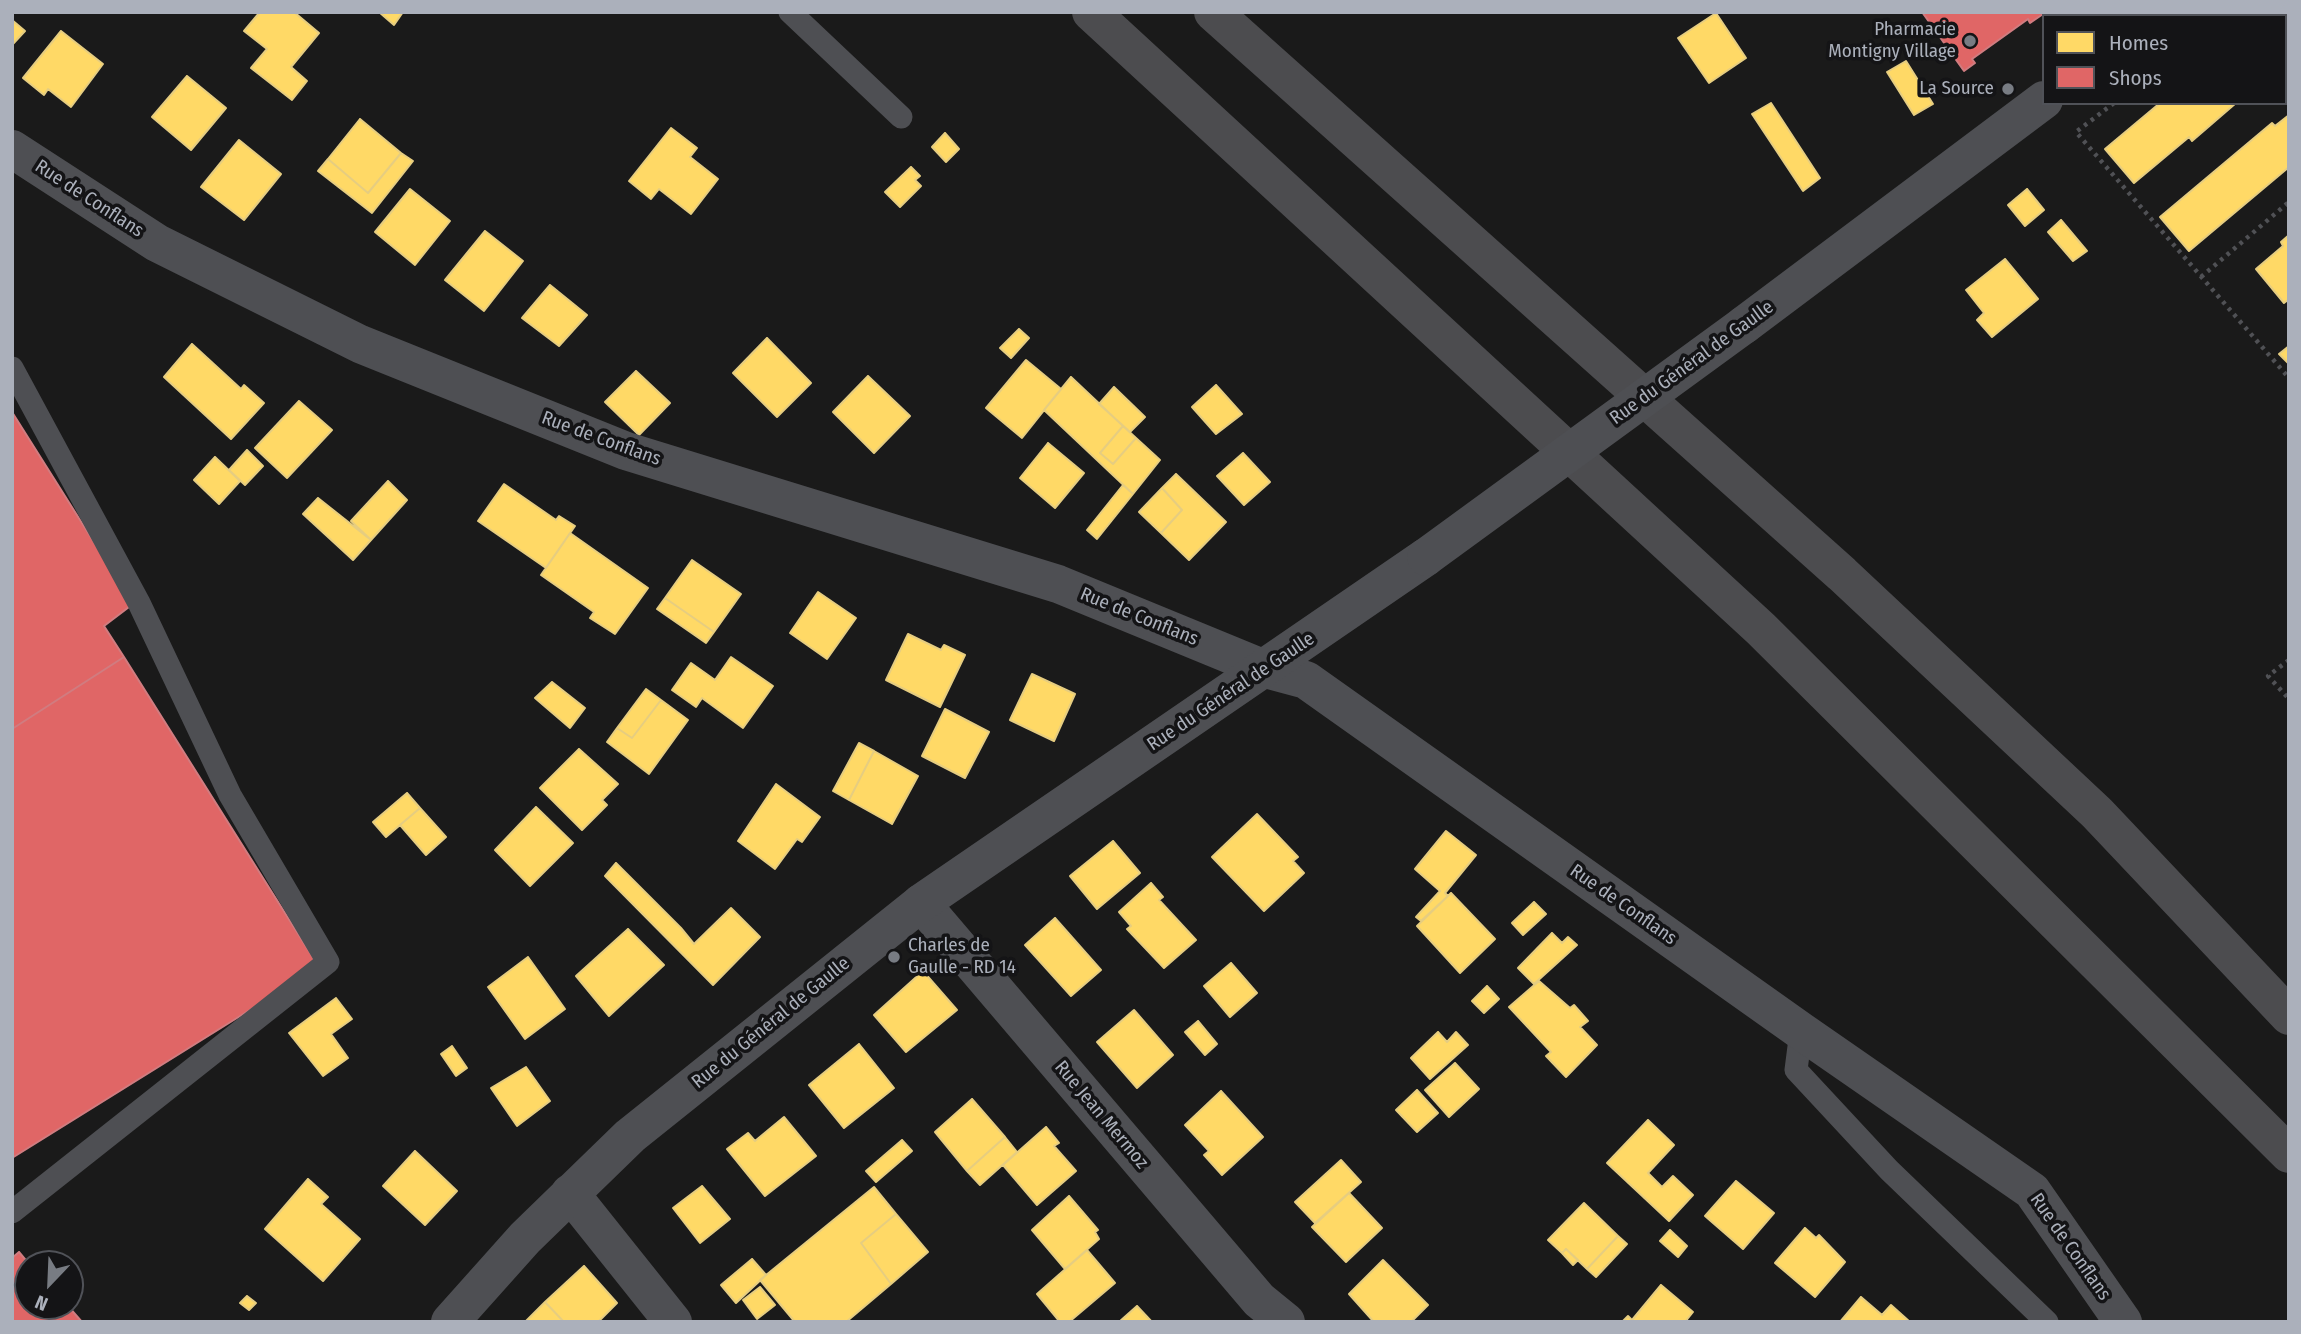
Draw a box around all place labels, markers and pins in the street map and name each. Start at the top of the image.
place label: Pharmacie Montigny Village [1828,19,1956,63]
marker: Pharmacie Montigny Village [1962,33,1978,49]
place label: La Source [1919,78,1994,100]
marker: La Source [2000,81,2016,97]
place label: Charles de Gaulle - RD 14 [908,935,1016,979]
marker: Charles de Gaulle - RD 14 [886,949,902,965]

